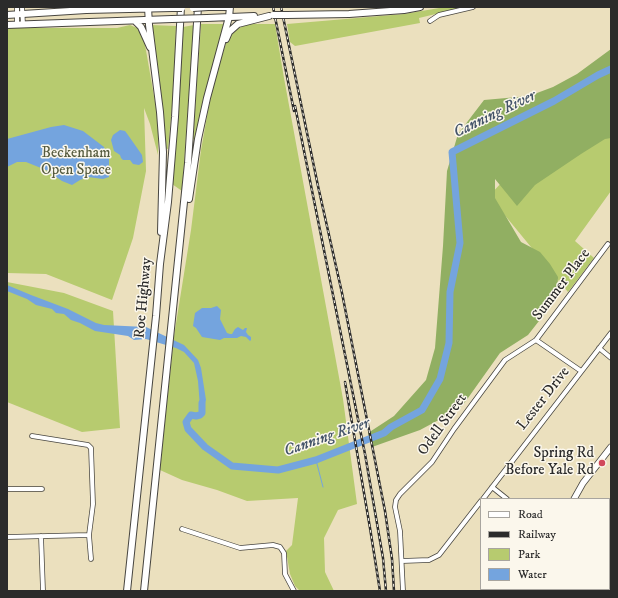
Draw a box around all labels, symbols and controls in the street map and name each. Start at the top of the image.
water label: Canning River [451,87,539,143]
park label: Beckenham Open Space [41,145,111,180]
street label: Summer Place [529,246,595,324]
street label: Roe Highway [131,257,157,339]
street label: Lester Drive [514,364,574,434]
street label: Odell Street [415,391,471,459]
water label: Canning River [282,414,372,462]
place label: Spring Rd Before Yale Rd [505,445,594,480]
marker: Spring Rd Before Yale Rd [597,458,607,468]
legend [480,498,610,590]
text: Road [518,507,543,522]
text: Railway [518,527,556,542]
text: Park [518,547,540,562]
text: Water [518,567,547,582]

